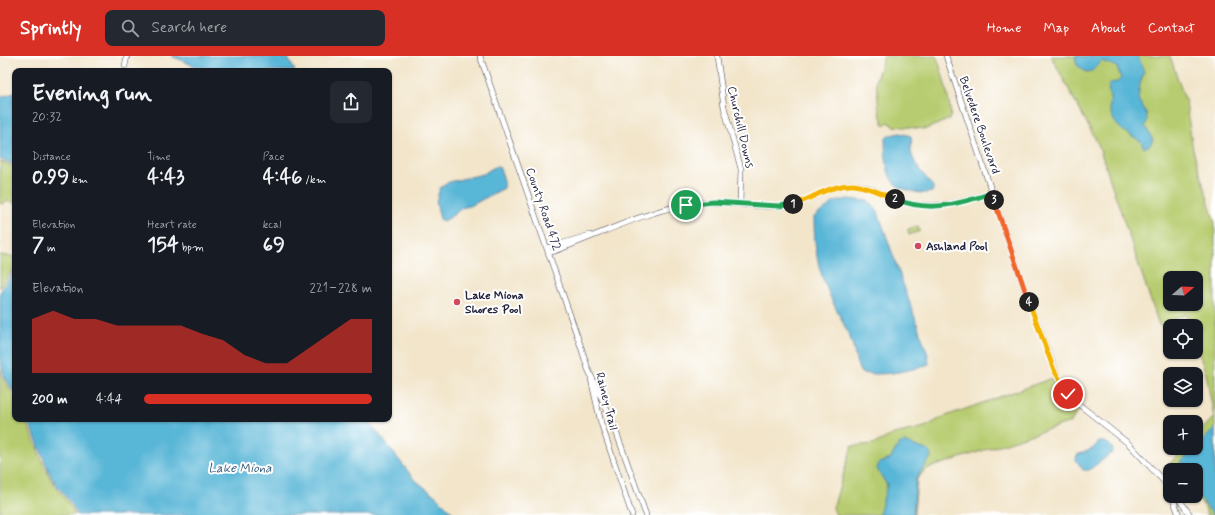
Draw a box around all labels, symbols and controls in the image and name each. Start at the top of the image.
search box [105,10,385,46]
text: Sprintly [20,16,81,41]
icon: search [119,17,141,39]
text: Search here [151,18,227,38]
text: Home [987,19,1021,37]
text: Map [1043,19,1069,37]
text: About [1091,19,1126,37]
text: Contact [1148,19,1195,37]
street label: Belvedere Boulevard [955,74,1003,176]
text: Evening run [32,80,152,108]
button: share [330,81,372,123]
street label: Churchill Downs [723,85,757,170]
text: 20:32 [32,109,62,126]
text: Distance [32,150,71,164]
text: Time [147,150,170,164]
text: Pace [263,150,285,164]
text: 0.99 [32,164,69,191]
text: 4:43 [147,164,184,191]
text: 4:46 [263,164,302,191]
street label: County Road 472 [521,166,565,253]
text: km [69,173,88,187]
text: /km [302,173,326,187]
pin [669,188,703,222]
pin: 2 [885,189,905,209]
pin: 3 [984,190,1004,210]
text: 2 [892,192,898,206]
text: 3 [992,193,996,207]
icon: arrive [675,194,697,216]
pin: 1 [783,194,803,214]
text: 1 [791,197,795,211]
text: Elevation [32,218,75,232]
text: Heart rate [147,218,197,232]
text: kcal [263,218,281,232]
text: 7 [32,232,44,259]
text: 154 [147,232,179,259]
text: 69 [263,232,285,259]
place label: Ashland Pool [926,239,988,255]
text: m [44,241,56,255]
text: bpm [179,241,204,255]
marker: Ashland Pool [913,241,923,251]
north arrow [1163,271,1203,311]
map controls [1163,271,1203,503]
text: Elevation [32,280,83,297]
text: 221–228 m [310,280,372,297]
place label: Lake Miona Shores Pool [465,288,524,318]
pin: 4 [1019,292,1039,312]
text: 4 [1026,295,1032,309]
marker: Lake Miona Shores Pool [452,297,462,307]
button: locate [1163,319,1203,359]
button: layers [1163,367,1203,407]
street label: Rainey Trail [591,371,621,432]
pin [1051,377,1085,411]
icon: check [1057,383,1079,405]
text: 200 m [32,391,67,408]
text: 4:44 [96,391,123,408]
button: + [1163,415,1203,455]
water label: Lake Miona [208,460,272,477]
button: − [1163,463,1203,503]

